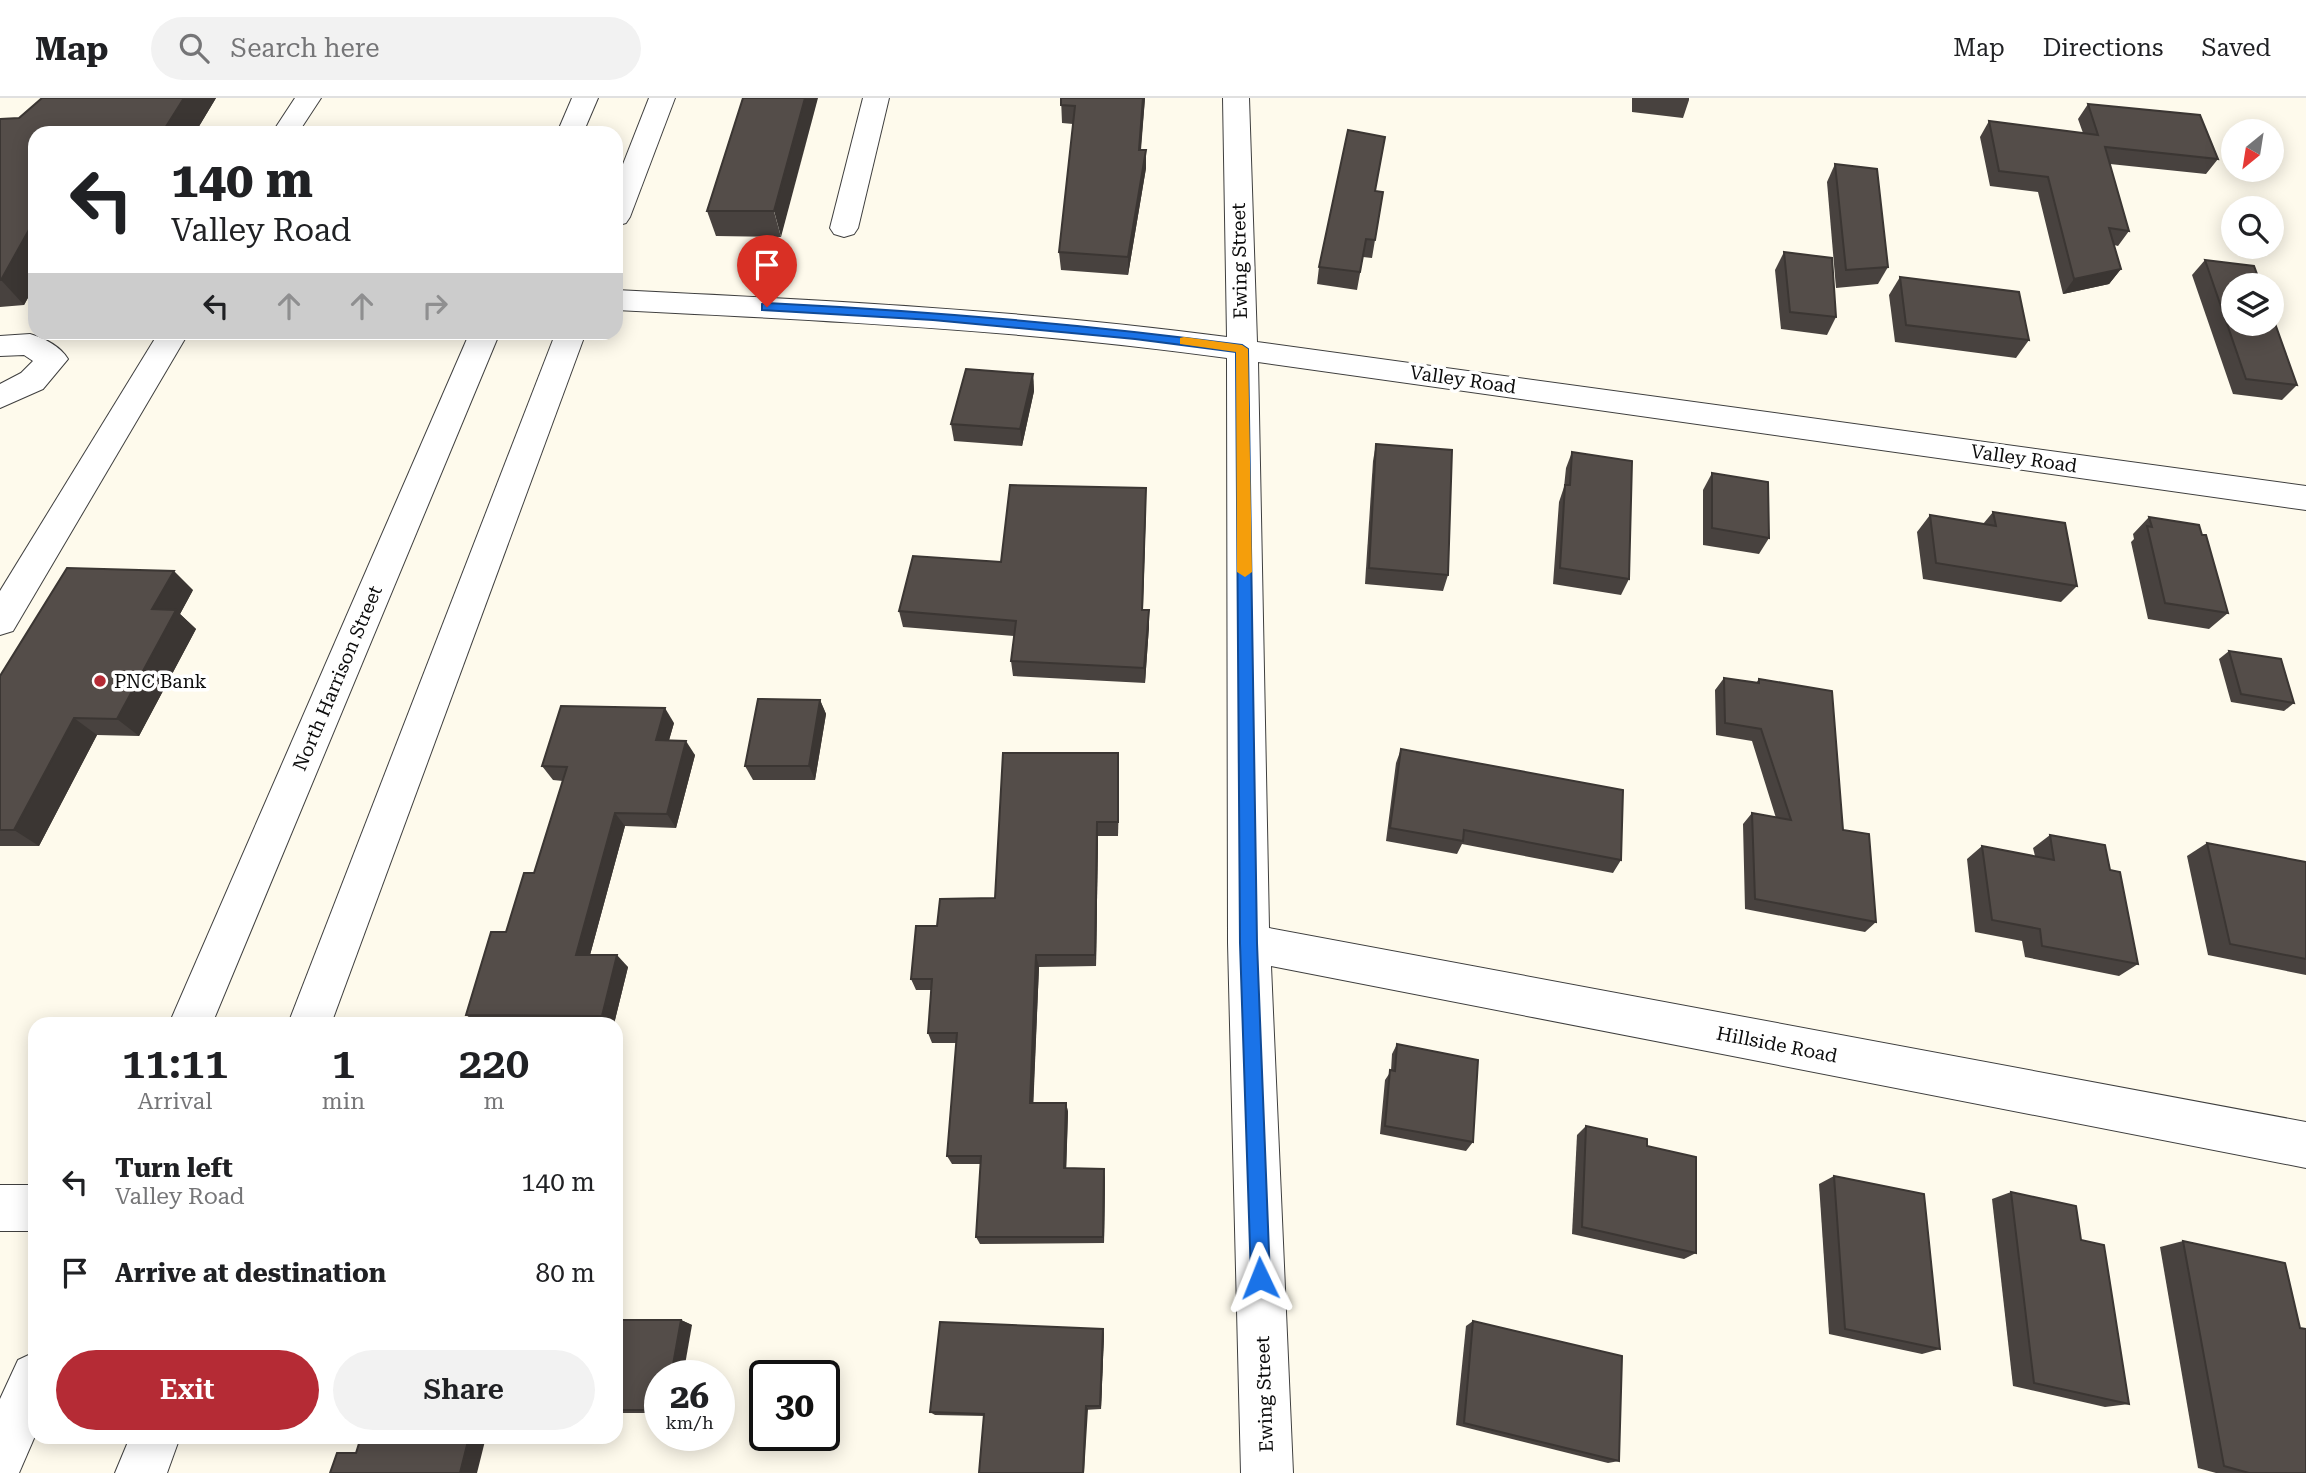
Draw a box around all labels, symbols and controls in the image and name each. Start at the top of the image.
search box [151,17,641,80]
text: Map [35,29,109,68]
icon: search [175,29,213,67]
text: Search here [231,33,380,63]
text: Map [1953,34,2005,62]
text: Directions [2043,34,2163,62]
text: Saved [2201,34,2271,62]
north arrow [2221,119,2284,182]
map controls [2221,119,2284,336]
text: 140 m [171,152,313,209]
icon: left [56,154,147,245]
button: search [2221,196,2284,259]
street label: Ewing Street [1227,203,1252,319]
text: Valley Road [171,211,351,249]
pin [737,235,797,307]
icon: arrive [748,246,786,284]
button: layers [2221,273,2284,336]
icon: left [197,287,235,325]
icon: ahead [270,287,308,325]
icon: ahead [343,287,381,325]
icon: right [416,287,454,325]
street label: Valley Road [1408,361,1518,398]
street label: Valley Road [1969,440,2079,477]
street label: North Harrison Street [288,582,387,774]
place label: PNC Bank [114,670,207,693]
marker: PNC Bank [92,673,108,689]
street label: Hillside Road [1714,1021,1839,1067]
text: 11:11 [122,1039,228,1088]
text: 1 [332,1039,355,1088]
text: 220 [459,1039,529,1088]
text: Arrival [138,1088,212,1115]
text: min [322,1088,365,1115]
text: m [483,1088,504,1115]
text: Turn left [115,1153,233,1183]
icon: left [56,1163,94,1201]
text: 140 m [521,1167,595,1197]
text: Valley Road [115,1183,245,1210]
position arrow [1223,1241,1297,1315]
icon: arrive [56,1254,94,1292]
text: Arrive at destination [115,1258,386,1288]
text: 80 m [536,1258,595,1288]
street label: Ewing Street [1251,1335,1278,1453]
button: Exit [56,1350,319,1430]
button: Share [333,1350,595,1430]
speed limit sign: 30 [749,1360,840,1451]
text: 26 [670,1376,709,1417]
text: km/h [665,1412,714,1433]

